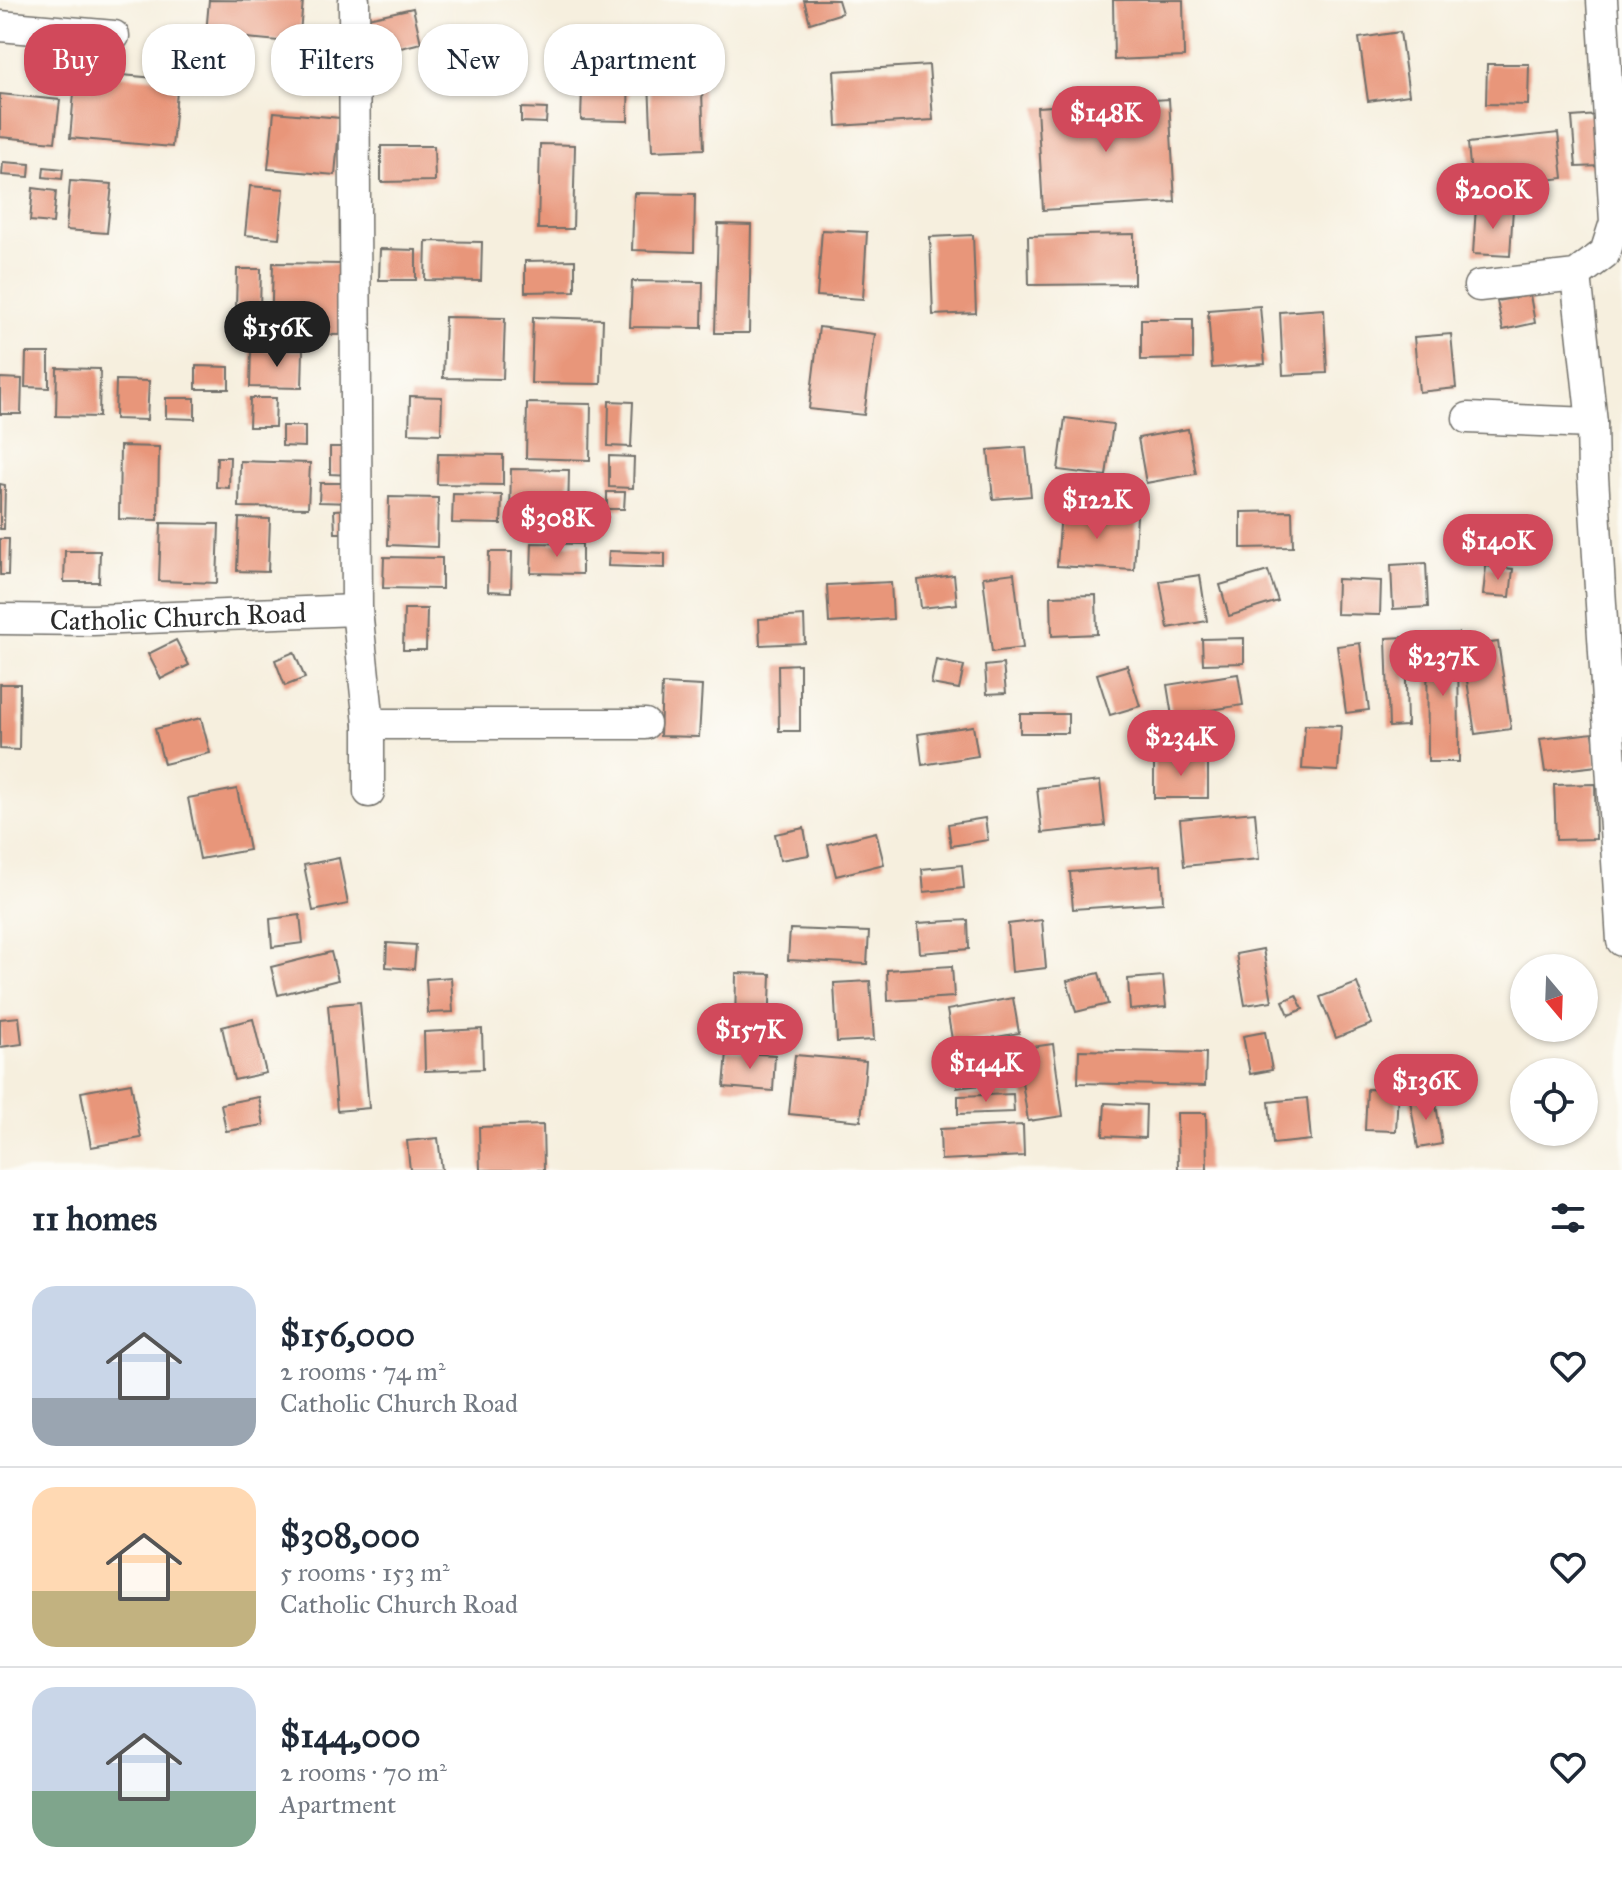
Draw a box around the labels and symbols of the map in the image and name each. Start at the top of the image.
pin: $148K [1050,86,1162,154]
pin: $200K [1437,163,1549,231]
pin: $156K [221,301,333,369]
pin: $122K [1041,473,1153,541]
pin: $308K [501,491,613,559]
pin: $140K [1442,514,1554,582]
street label: Catholic Church Road [50,595,307,638]
pin: $237K [1387,630,1499,698]
pin: $234K [1125,710,1237,778]
north arrow [1510,954,1598,1042]
pin: $157K [694,1003,806,1071]
pin: $144K [930,1036,1042,1104]
pin: $136K [1370,1054,1482,1122]

